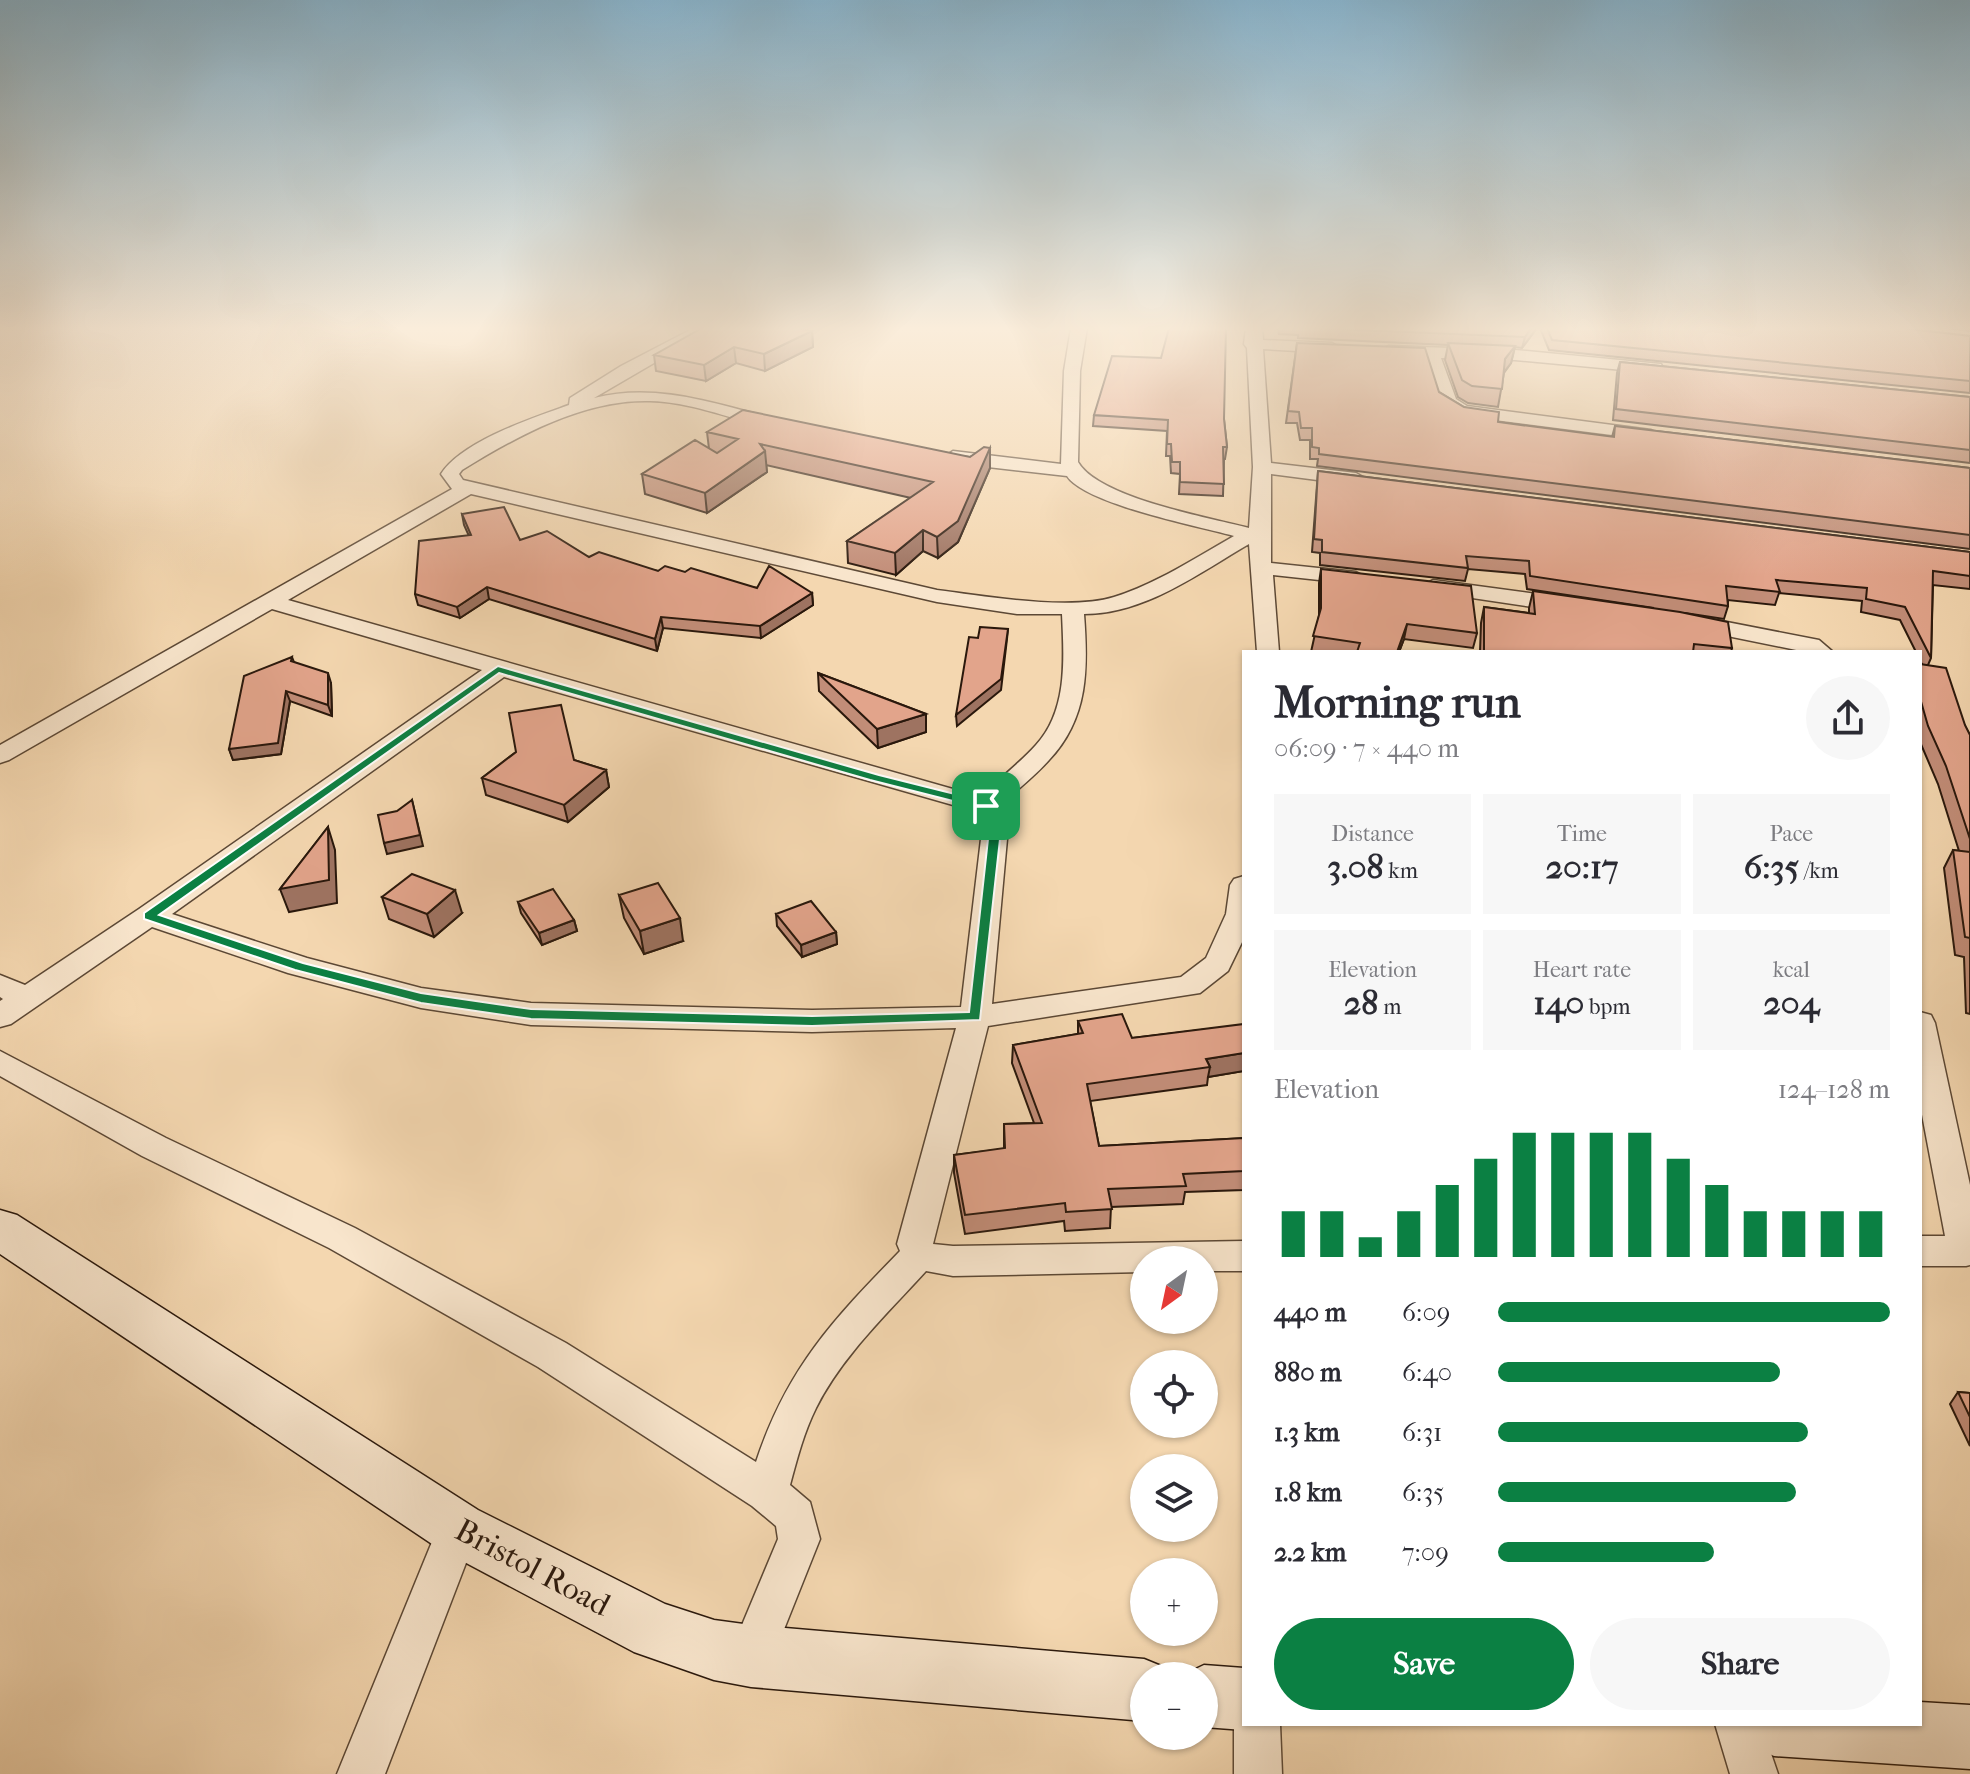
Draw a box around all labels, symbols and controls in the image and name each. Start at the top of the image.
button: share [1806,676,1890,760]
text: Morning run [1274,677,1521,728]
text: 06:09 · 7 × 440 m [1274,733,1459,764]
pin [952,772,1020,840]
icon: arrive [964,784,1008,828]
text: Distance [1331,821,1414,847]
text: Time [1557,821,1607,847]
text: Pace [1769,821,1813,847]
text: 3.08 [1327,847,1384,887]
text: 20:17 [1545,847,1619,887]
text: 6:35 [1744,847,1799,887]
text: km [1384,858,1418,884]
text: /km [1799,858,1839,884]
text: Elevation [1328,957,1417,983]
text: Heart rate [1533,957,1631,983]
text: kcal [1773,957,1810,983]
text: 28 [1344,983,1378,1023]
text: 140 [1533,983,1584,1023]
text: 204 [1763,983,1819,1023]
text: m [1378,994,1401,1020]
text: bpm [1584,994,1631,1020]
text: Elevation [1274,1074,1379,1105]
text: 124–128 m [1778,1074,1890,1105]
north arrow [1130,1246,1218,1334]
map controls [1130,1246,1218,1750]
text: 440 m [1274,1297,1346,1328]
text: 6:09 [1402,1297,1450,1328]
button: locate [1130,1350,1218,1438]
text: 880 m [1274,1357,1342,1388]
text: 6:40 [1402,1357,1452,1388]
text: 1.3 km [1274,1417,1340,1448]
text: 6:31 [1402,1417,1442,1448]
button: layers [1130,1454,1218,1542]
text: 1.8 km [1274,1477,1342,1508]
text: 6:35 [1402,1477,1444,1508]
street label: Bristol Road [449,1511,617,1624]
text: 2.2 km [1274,1537,1346,1568]
text: 7:09 [1402,1537,1449,1568]
button: + [1130,1558,1218,1646]
button: Save [1274,1618,1574,1710]
button: Share [1590,1618,1890,1710]
button: − [1130,1662,1218,1750]

